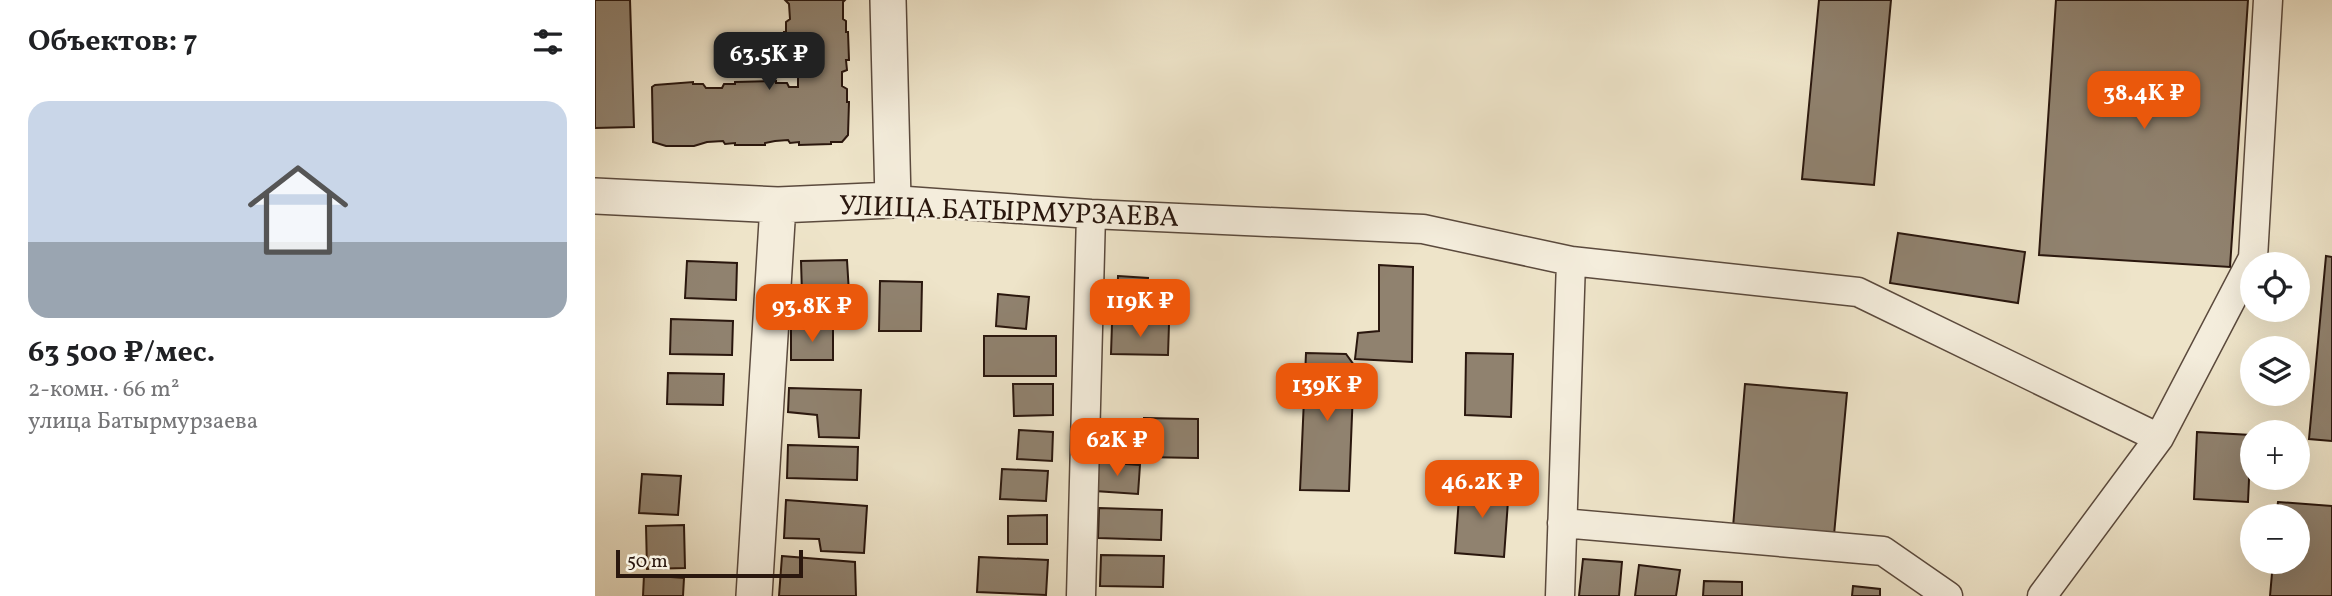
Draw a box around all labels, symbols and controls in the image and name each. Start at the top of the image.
text: Объектов: 7 [28,21,198,63]
icon: filters [529,23,567,61]
pin: 63.5K ₽ [704,32,834,92]
text: 63.5K ₽ [730,39,808,71]
pin: 38.4K ₽ [2079,72,2209,131]
text: 38.4K ₽ [2103,78,2185,110]
icon: home [235,147,361,273]
street label: УЛИЦА БАТЫРМУРЗАЕВА [838,187,1180,238]
map controls [2240,252,2310,574]
button: locate [2240,252,2310,322]
pin: 119K ₽ [1083,280,1197,339]
pin: 93.8K ₽ [747,284,877,344]
text: 119K ₽ [1106,286,1174,318]
text: 93.8K ₽ [772,291,852,323]
text: 63 500 ₽/мес. [28,332,215,374]
button: layers [2240,336,2310,406]
pin: 139K ₽ [1270,364,1384,423]
text: 139K ₽ [1292,370,1362,402]
text: 2-комн. · 66 m² [28,374,179,406]
text: улица Батырмурзаева [28,406,258,438]
pin: 62K ₽ [1068,419,1166,478]
button: + [2240,420,2310,490]
text: 62K ₽ [1086,425,1148,457]
pin: 46.2K ₽ [1417,461,1547,520]
text: 46.2K ₽ [1441,467,1523,499]
button: − [2240,504,2310,574]
scale bar [616,547,803,579]
text: 50 m [627,549,668,575]

